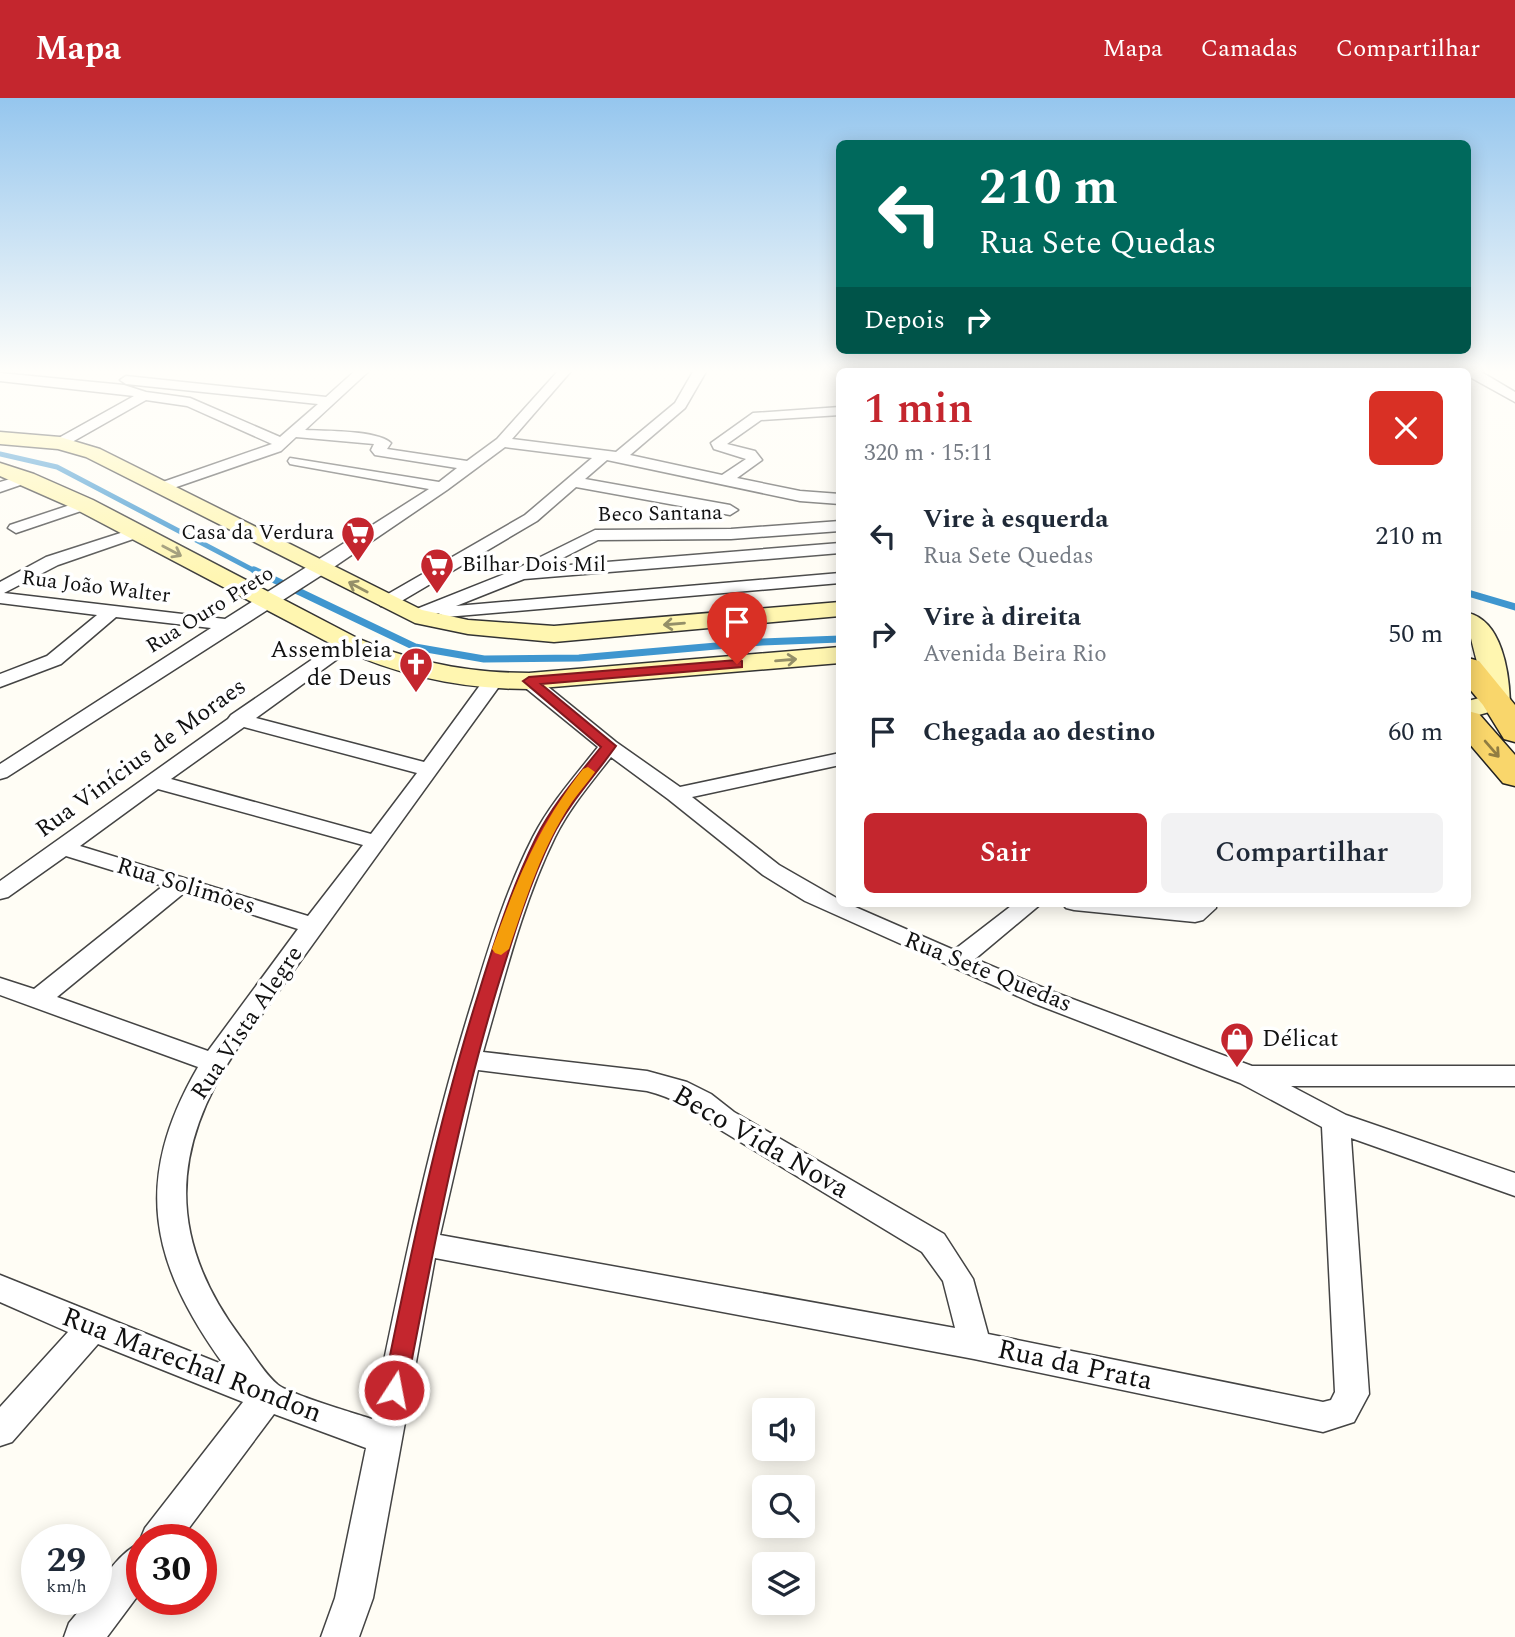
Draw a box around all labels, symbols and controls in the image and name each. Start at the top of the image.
text: Mapa [35,24,121,74]
text: Mapa [1103,31,1163,67]
text: Camadas [1201,31,1298,67]
text: Compartilhar [1336,31,1480,67]
text: 210 m [979,151,1118,226]
icon: left [864,168,955,259]
text: Rua Sete Quedas [979,219,1216,268]
text: Depois [864,300,945,340]
icon: right [959,301,997,339]
text: 1 min [864,378,973,441]
button: close [1369,391,1443,465]
text: 320 m · 15:11 [864,436,993,471]
street label: Beco Santana [597,497,723,531]
text: Vire à esquerda [923,499,1109,539]
supermarket icon: Casa da Verdura [339,514,377,563]
text: 210 m [1375,516,1443,556]
place label: Casa da Verdura [181,517,335,549]
icon: left [864,517,902,555]
text: Rua Sete Quedas [923,539,1094,574]
one-way arrow [161,545,181,559]
supermarket icon: Bilhar Dois Mil [418,546,456,595]
place label: Bilhar Dois Mil [462,549,606,581]
street label: Rua Ouro Preto [140,558,280,662]
street label: Rua João Walter [20,562,172,612]
one-way arrow [348,579,369,593]
pin [707,592,767,664]
text: Vire à direita [923,597,1081,637]
icon: arrive [718,603,756,641]
text: 50 m [1388,614,1443,654]
icon: right [864,615,902,653]
one-way arrow [664,618,686,631]
place label: Assembleia de Deus [270,632,392,696]
text: Avenida Beira Rio [923,637,1107,672]
church icon: Assembleia de Deus [397,645,435,694]
one-way arrow [775,653,797,666]
street label: Rua Vinícius de Moraes [28,669,254,847]
text: Chegada ao destino [923,712,1155,752]
text: 60 m [1388,712,1443,752]
icon: arrive [864,713,902,751]
one-way arrow [1484,739,1500,757]
button: Sair [864,813,1147,893]
button: Compartilhar [1161,813,1443,893]
street label: Rua Solimões [112,848,260,924]
street label: Rua Sete Quedas [899,922,1077,1022]
street label: Rua Vista Alegre [182,939,312,1107]
shop icon: Délicat [1218,1020,1256,1069]
place label: Délicat [1262,1021,1339,1057]
street label: Beco Vida Nova [664,1074,858,1210]
street label: Rua Marechal Rondon [56,1296,328,1434]
street label: Rua da Prata [993,1328,1157,1402]
position arrow [357,1353,431,1427]
map controls [752,1398,815,1615]
button: sound [752,1398,815,1461]
button: search [752,1475,815,1538]
speed limit sign: 30 [126,1524,217,1615]
text: 29 [47,1534,86,1587]
button: layers [752,1552,815,1615]
text: km/h [46,1573,87,1600]

